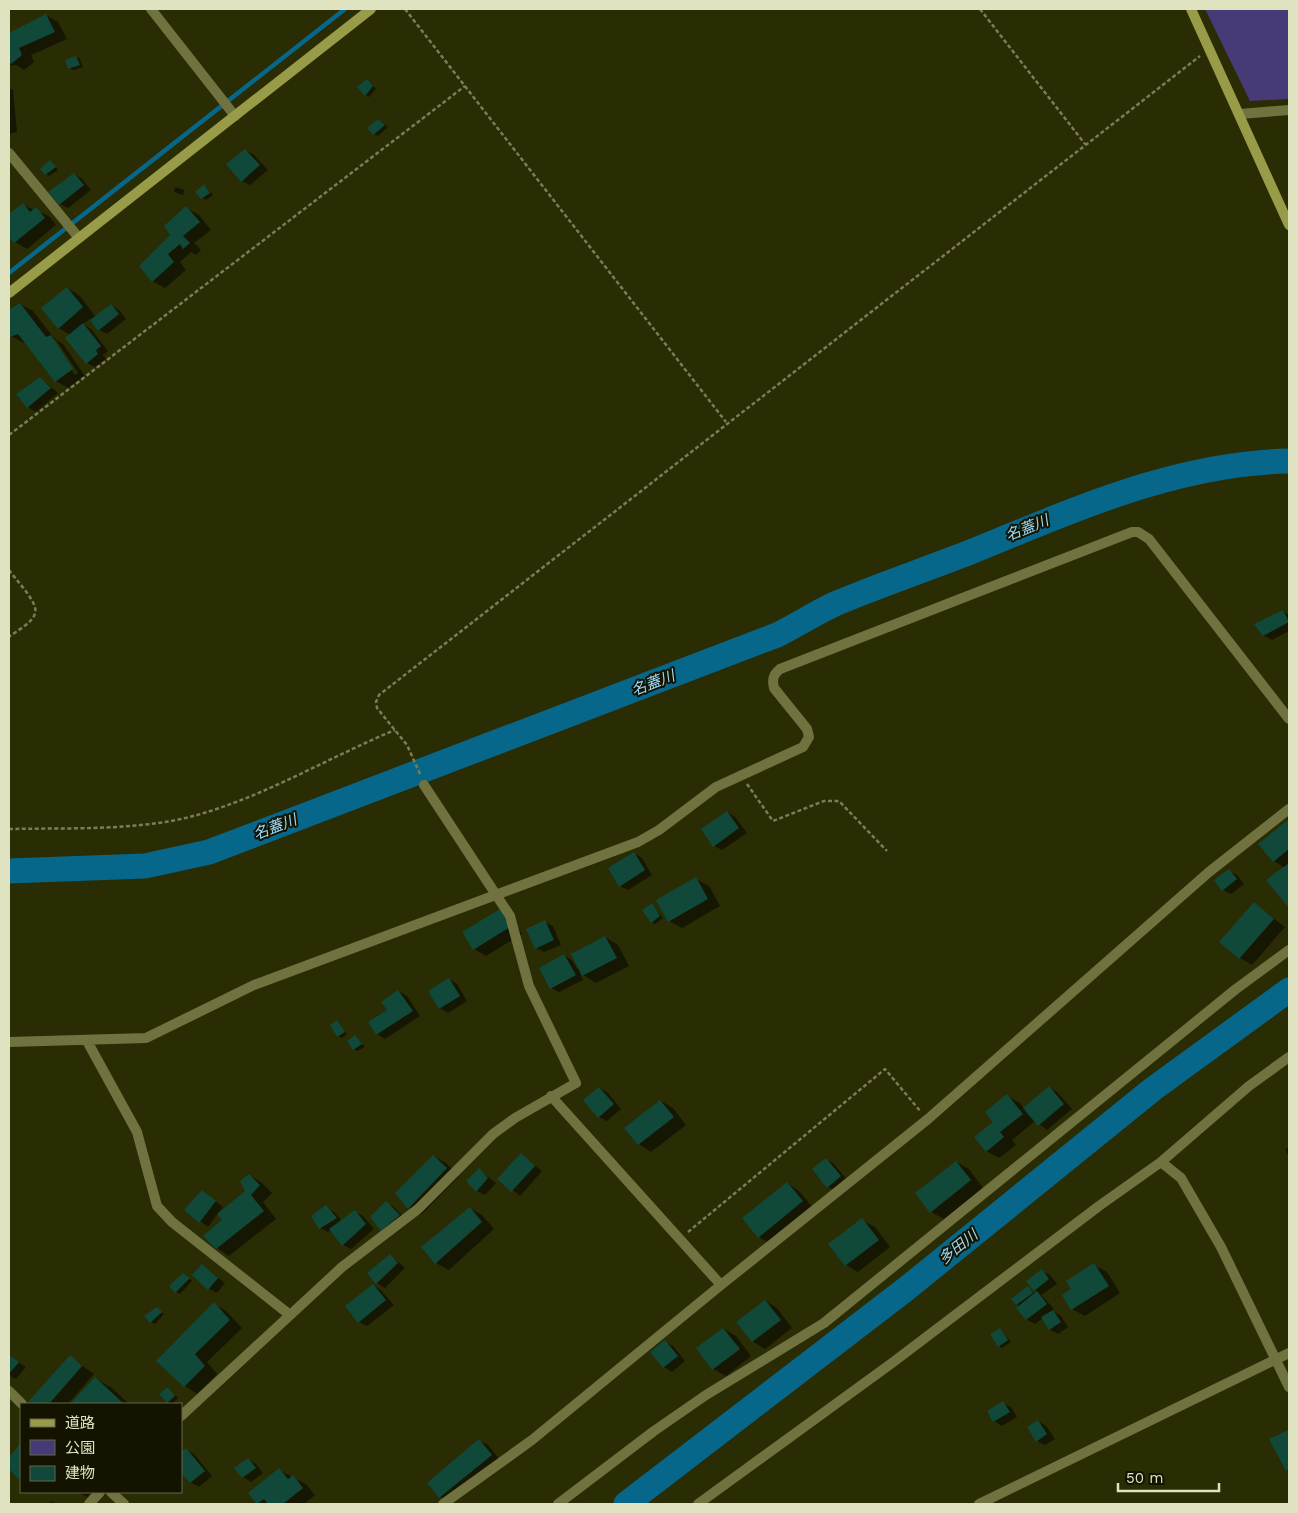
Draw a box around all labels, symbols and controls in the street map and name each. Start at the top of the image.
water label: 名蓋川 [1003,510,1053,545]
water label: 名蓋川 [629,666,679,699]
water label: 名蓋川 [251,810,301,843]
water label: 多田川 [935,1225,983,1268]
legend [20,1403,182,1493]
text: 道路 [65,1414,95,1432]
text: 公園 [65,1439,95,1457]
scale bar [1118,1460,1219,1492]
text: 建物 [65,1464,95,1482]
text: 50 m [1126,1469,1163,1487]

